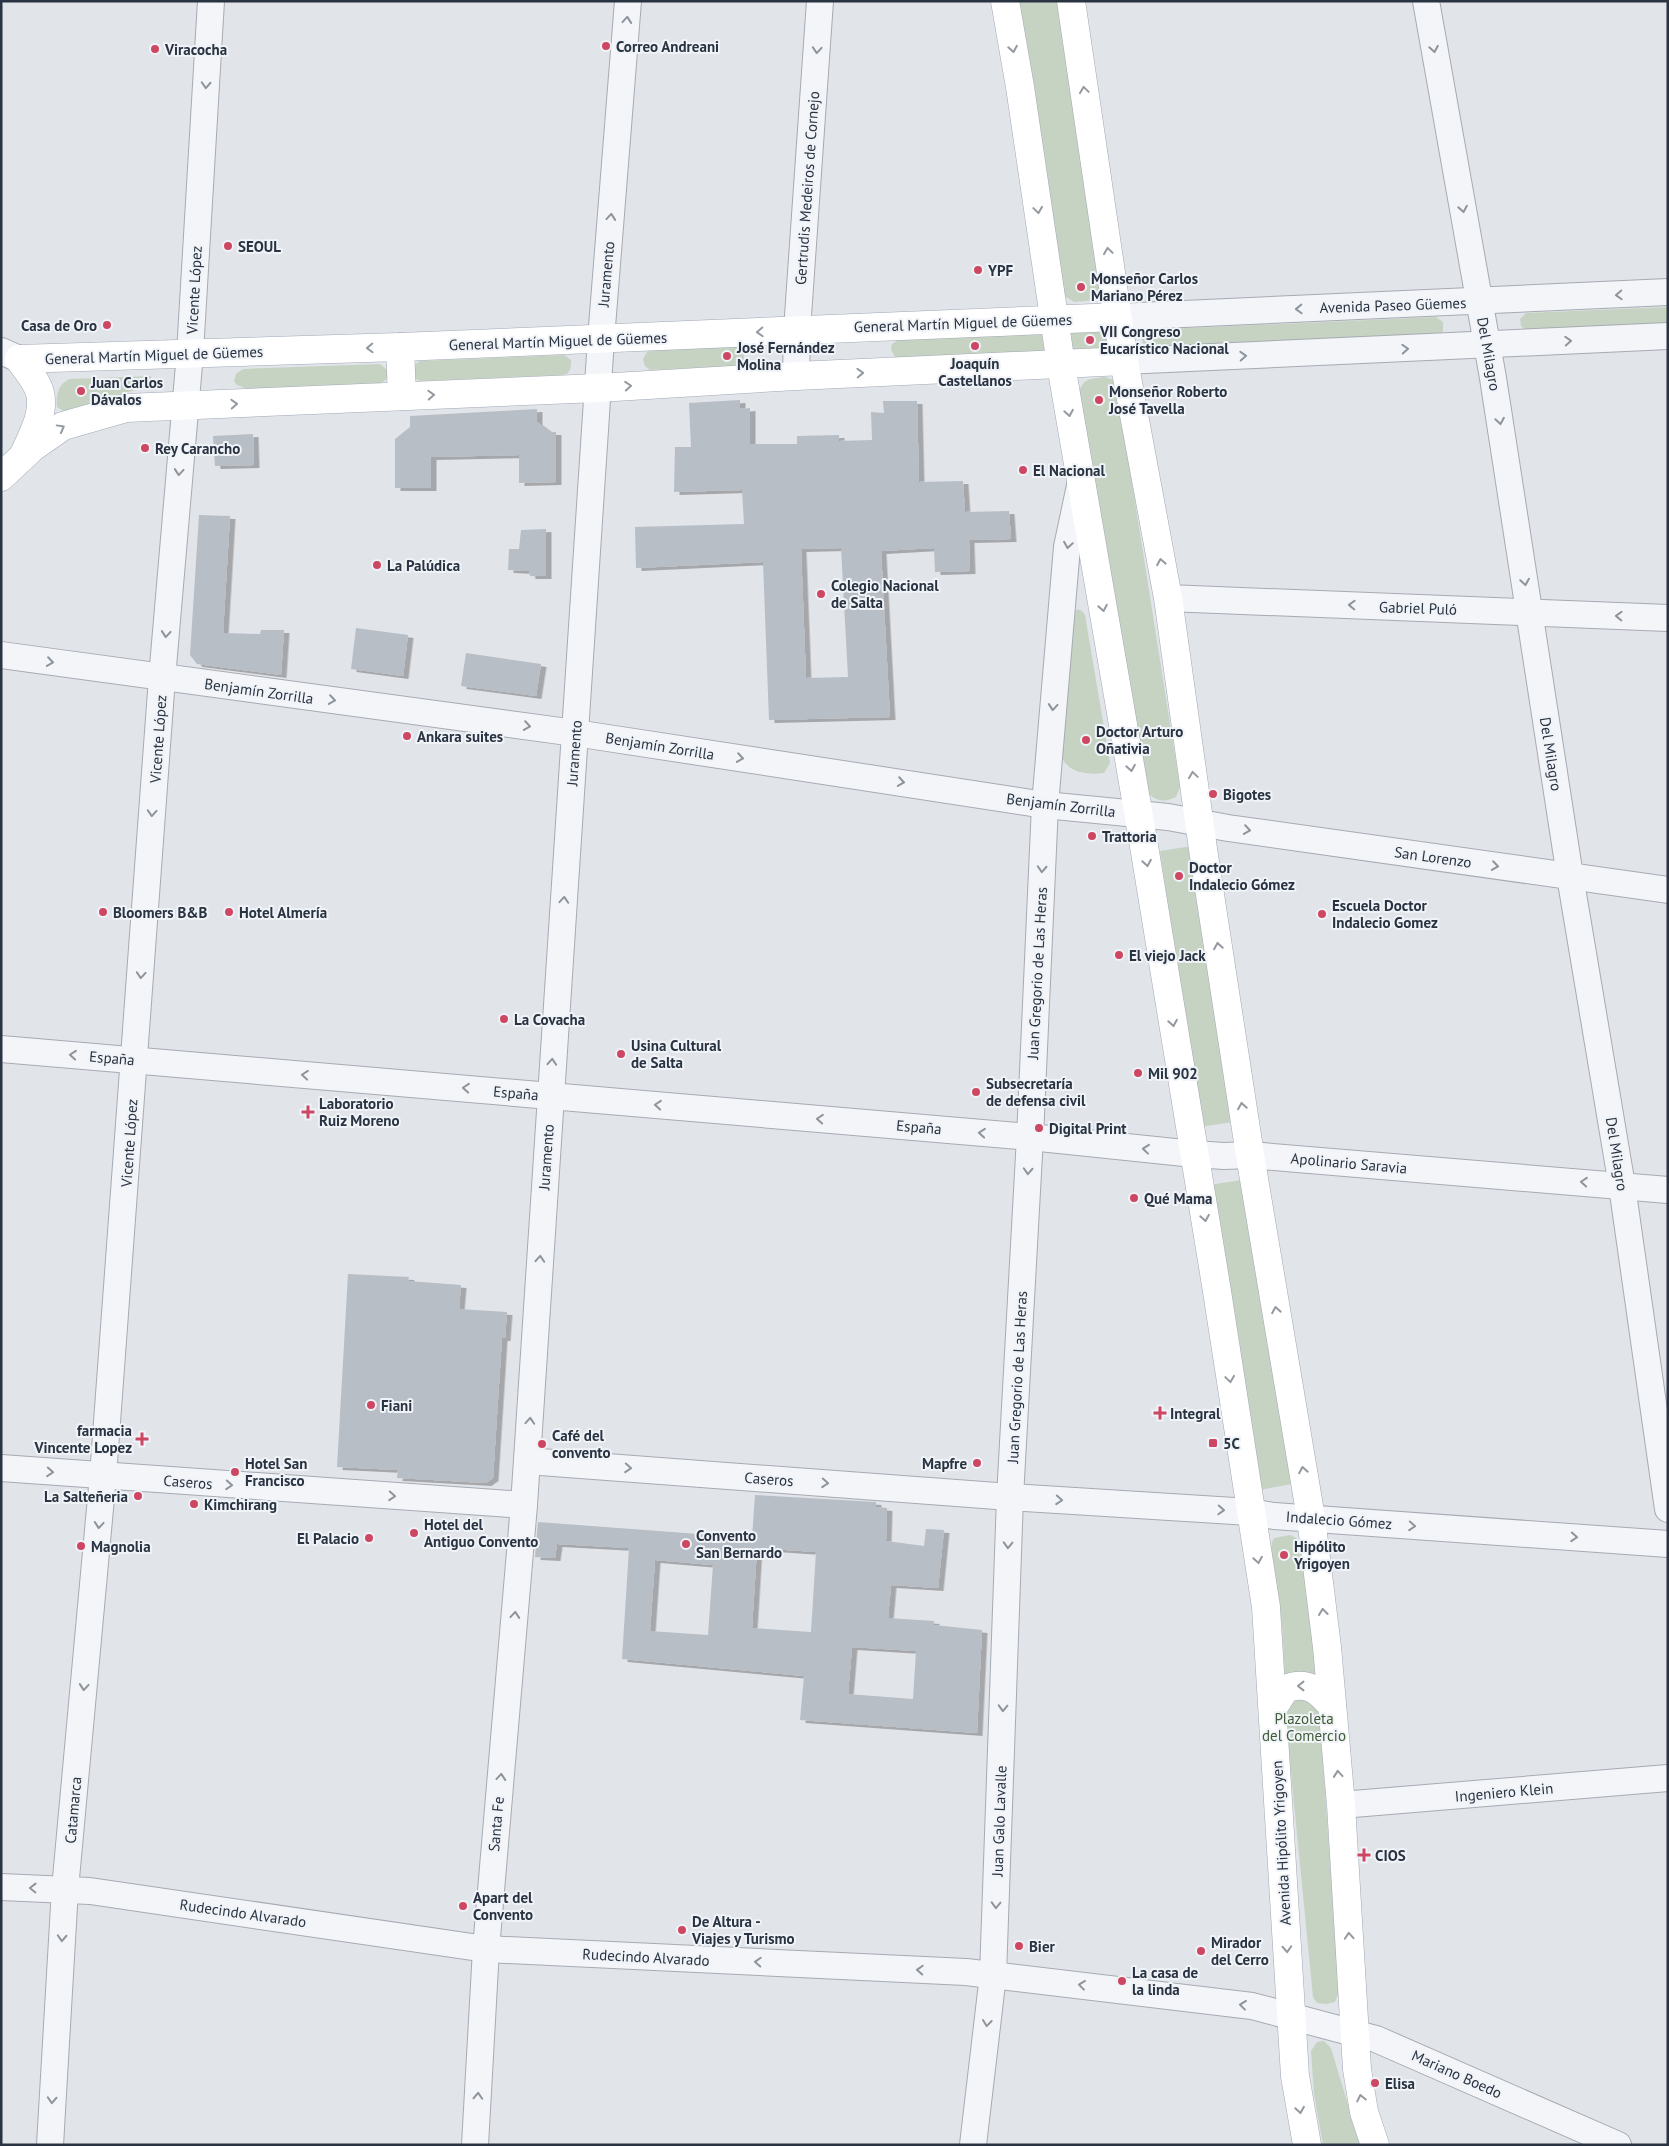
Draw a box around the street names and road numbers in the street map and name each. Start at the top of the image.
street label: Gertrudis Medeiros de Cornejo [791,90,823,286]
street label: Juramento [594,240,618,309]
street label: Vicente López [182,245,206,336]
street label: Avenida Paseo Güemes [1319,293,1467,317]
street label: General Martín Miguel de Güemes [854,310,1072,336]
street label: Del Milagro [1473,316,1505,392]
street label: General Martín Miguel de Güemes [449,328,667,354]
street label: General Martín Miguel de Güemes [45,342,263,368]
street label: Gabriel Puló [1379,597,1457,619]
street label: Benjamín Zorrilla [203,674,315,708]
street label: Vicente López [145,694,171,785]
street label: Del Milagro [1536,716,1566,792]
street label: Juramento [562,719,586,788]
street label: Benjamín Zorrilla [604,728,716,764]
street label: Benjamín Zorrilla [1005,789,1117,821]
street label: San Lorenzo [1393,842,1473,872]
street label: Juan Gregorio de Las Heras [1023,886,1051,1061]
street label: España [88,1047,136,1069]
street label: España [492,1082,540,1104]
street label: Vicente López [116,1098,142,1189]
street label: España [895,1116,943,1138]
street label: Del Milagro [1602,1116,1632,1192]
street label: Juramento [534,1123,558,1192]
street label: Apolinario Saravia [1290,1148,1408,1178]
street label: Juan Gregorio de Las Heras [1003,1290,1031,1465]
street label: Caseros [744,1468,794,1490]
street label: Caseros [163,1471,213,1493]
street label: Indalecio Gómez [1285,1507,1393,1533]
street label: Avenida Hipólito Yrigoyen [1267,1760,1295,1926]
street label: Juan Galo Lavalle [988,1765,1010,1878]
street label: Catamarca [61,1776,85,1844]
street label: Ingeniero Klein [1454,1778,1554,1806]
street label: Santa Fe [484,1796,508,1852]
street label: Rudecindo Alvarado [179,1895,307,1931]
street label: Rudecindo Alvarado [582,1944,710,1970]
street label: Mariano Boedo [1409,2046,1505,2102]

